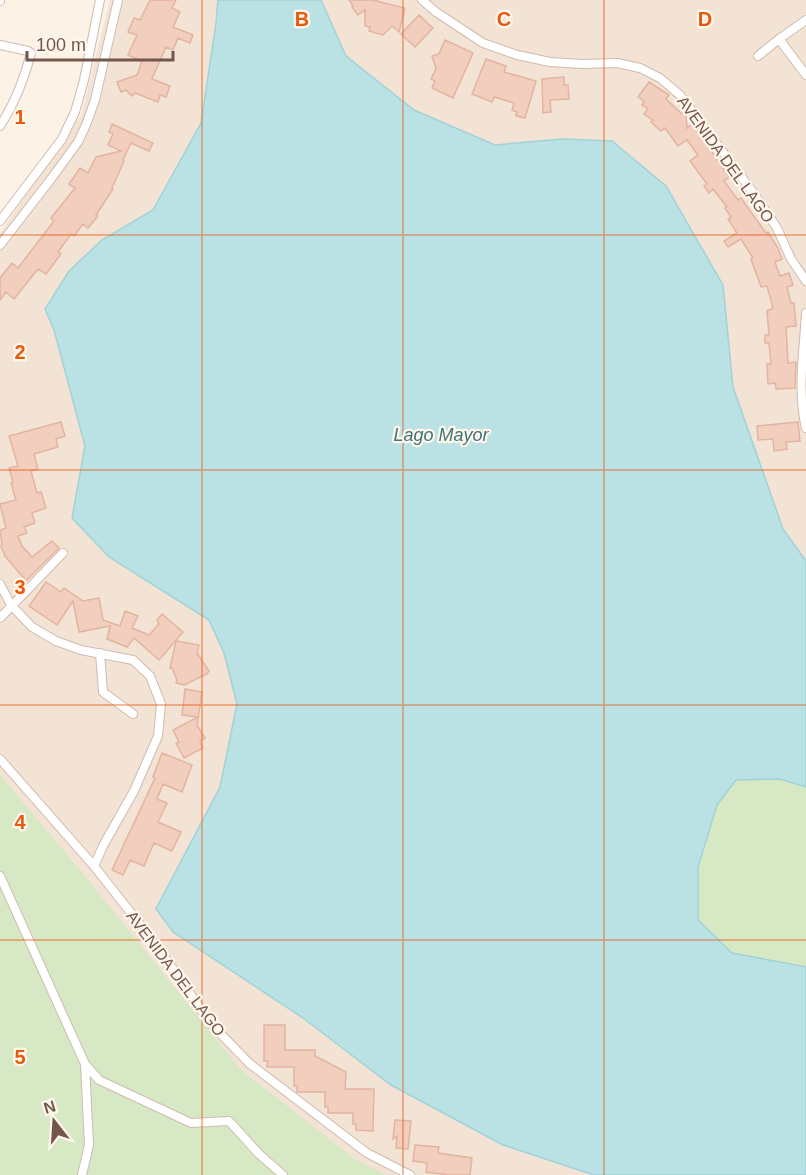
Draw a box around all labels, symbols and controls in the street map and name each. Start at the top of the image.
text: B [295,8,309,30]
text: C [497,8,511,30]
text: D [698,8,712,30]
scale bar [27,24,172,62]
text: 100 m [36,35,86,55]
street label: AVENIDA DEL LAGO [674,93,777,226]
text: 1 [14,106,26,128]
text: 2 [14,341,26,363]
water label: Lago Mayor [393,425,490,445]
text: 3 [14,576,26,598]
text: 4 [14,811,26,833]
street label: AVENIDA DEL LAGO [123,907,228,1039]
text: 5 [14,1046,26,1068]
north arrow [24,1091,84,1151]
text: N [42,1097,58,1117]

